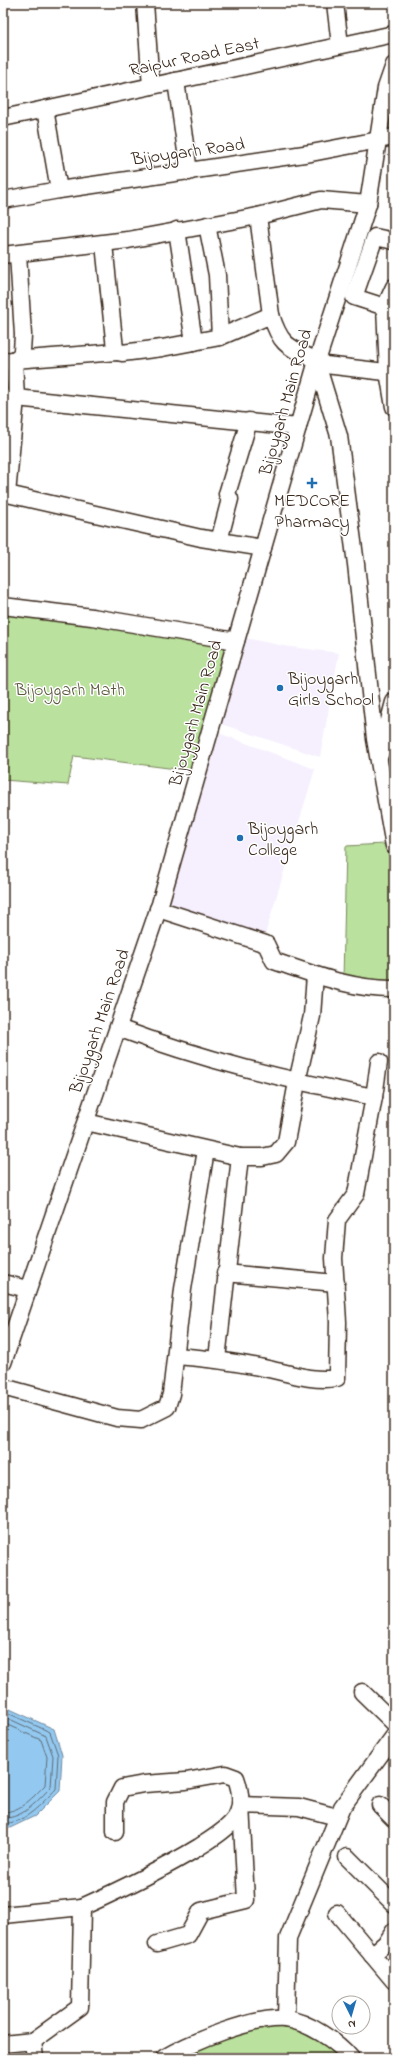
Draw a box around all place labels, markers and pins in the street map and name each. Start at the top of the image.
marker: MEDCORE Pharmacy [307,478,317,488]
place label: MEDCORE Pharmacy [274,489,350,536]
place label: Bijoygarh Girls School [287,667,374,714]
marker: Bijoygarh Girls School [275,683,285,693]
place label: Bijoygarh College [247,817,318,865]
marker: Bijoygarh College [235,833,245,843]

